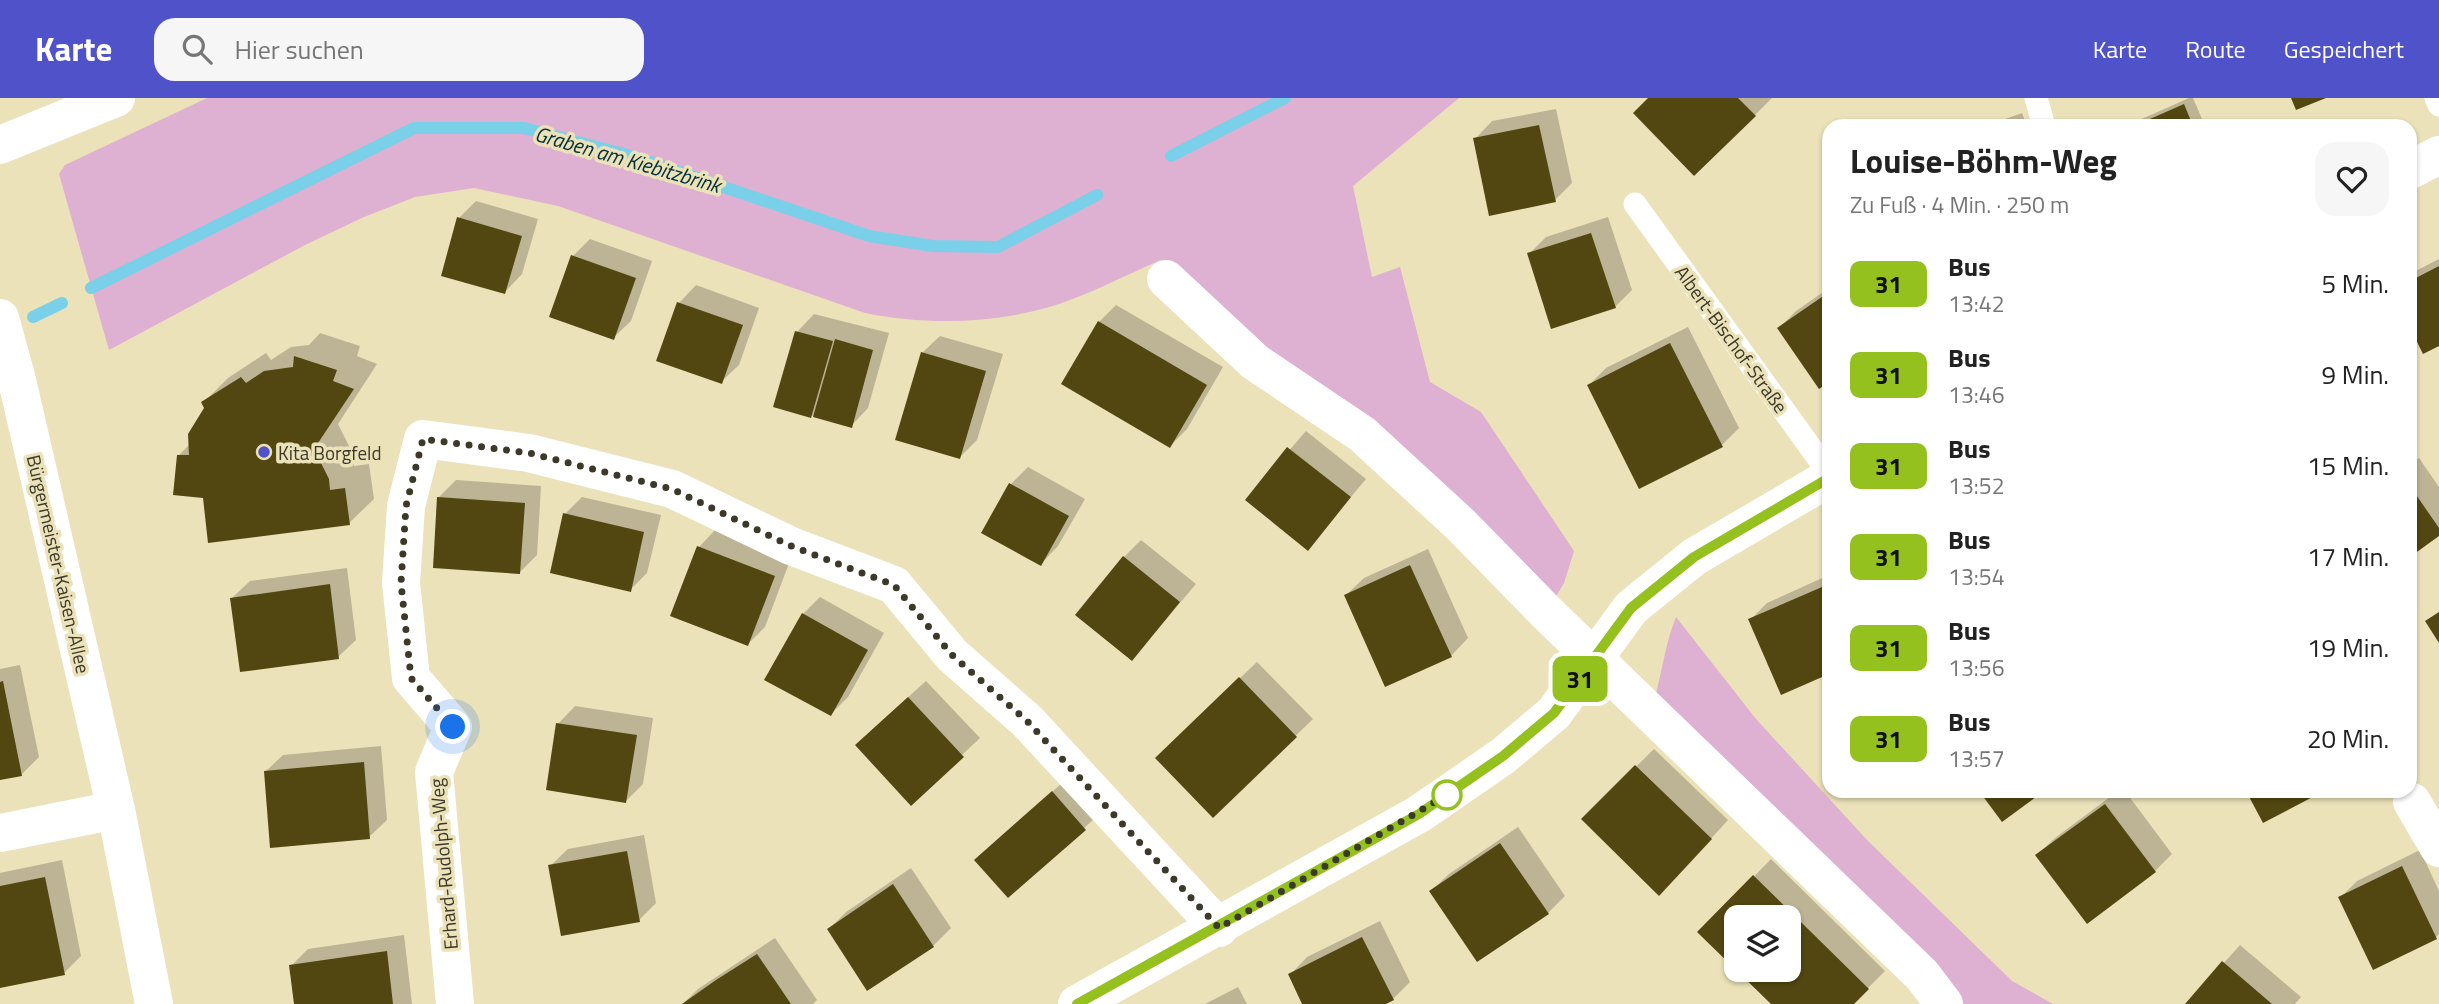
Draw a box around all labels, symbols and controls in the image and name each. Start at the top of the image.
search box [154,18,644,81]
text: Karte [35,24,112,74]
icon: search [178,30,216,68]
text: Hier suchen [234,30,364,69]
text: Karte [2093,31,2147,67]
text: Route [2185,31,2246,67]
text: Gespeichert [2284,31,2404,67]
water label: Graben am Kiebitzbrink [531,117,727,202]
text: Louise-Böhm-Weg [1850,136,2117,186]
button: heart [2315,142,2389,216]
text: Zu Fuß · 4 Min. · 250 m [1850,187,2069,222]
text: Bus [1948,247,1990,286]
street label: Albert-Bischof-Straße [1668,259,1796,419]
text: 5 Min. [2322,264,2389,303]
text: 31 [1875,266,1902,302]
text: 13:42 [1948,286,2005,321]
text: Bus [1948,338,1990,377]
text: 9 Min. [2322,355,2389,394]
text: 31 [1875,357,1902,393]
text: 13:46 [1948,377,2005,412]
text: Bus [1948,429,1990,468]
place label: Kita Borgfeld [278,438,381,467]
marker: Kita Borgfeld [256,444,272,460]
text: 15 Min. [2307,446,2389,485]
text: 31 [1875,448,1902,484]
street label: Bürgermeister-Kaisen-Allee [20,452,98,676]
text: 13:52 [1948,468,2005,503]
text: Bus [1948,520,1990,559]
text: 17 Min. [2307,537,2389,576]
text: 31 [1875,539,1902,575]
text: 13:54 [1948,559,2005,594]
text: Bus [1948,611,1990,650]
text: 19 Min. [2307,628,2389,667]
text: 31 [1875,630,1902,666]
text: 13:56 [1948,650,2005,685]
line badge: 31 [1548,656,1612,702]
text: 31 [1567,661,1593,697]
text: Bus [1948,702,1990,741]
your location [435,709,470,744]
text: 20 Min. [2307,719,2389,758]
text: 31 [1875,721,1902,757]
text: 13:57 [1948,741,2005,776]
street label: Erhard-Rudolph-Weg [421,777,465,951]
unlabelled marker [1432,780,1462,810]
map controls [1724,905,1801,982]
button: layers [1724,905,1801,982]

